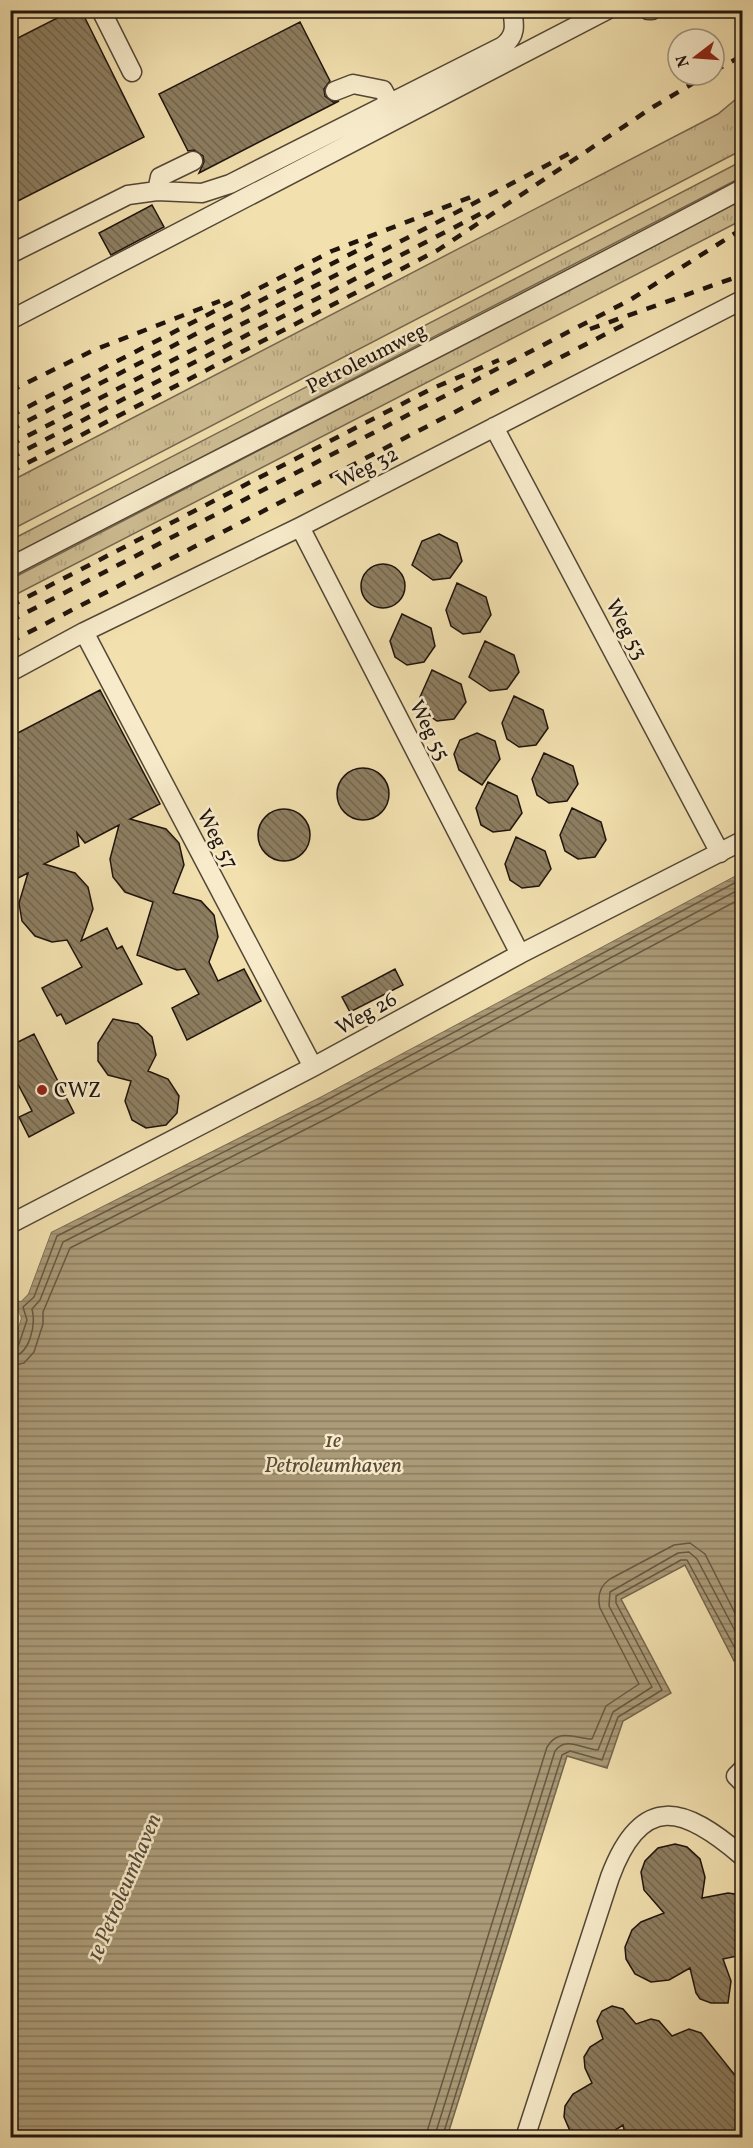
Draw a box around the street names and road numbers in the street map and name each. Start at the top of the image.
street label: Petroleumweg [302,317,432,402]
street label: Weg 32 [332,440,404,496]
street label: Weg 53 [598,594,654,665]
street label: Weg 55 [401,695,456,766]
street label: Weg 57 [189,804,245,875]
street label: Weg 26 [331,986,403,1043]

